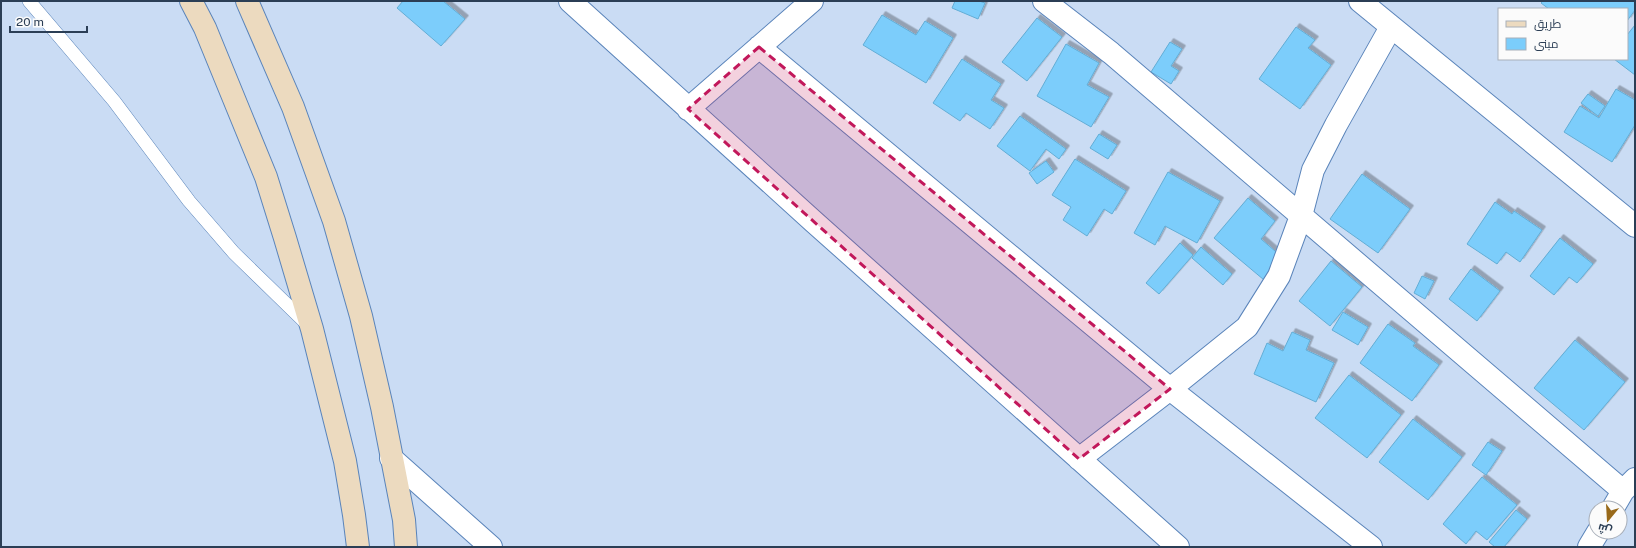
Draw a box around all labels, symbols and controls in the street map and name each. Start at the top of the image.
scale bar [10,8,87,34]
legend [1498,8,1628,60]
text: 20 m [16,15,44,29]
text: طريق [1534,17,1562,31]
text: مبنى [1534,37,1559,51]
north arrow [1588,500,1628,540]
text: ش [1596,521,1614,537]

